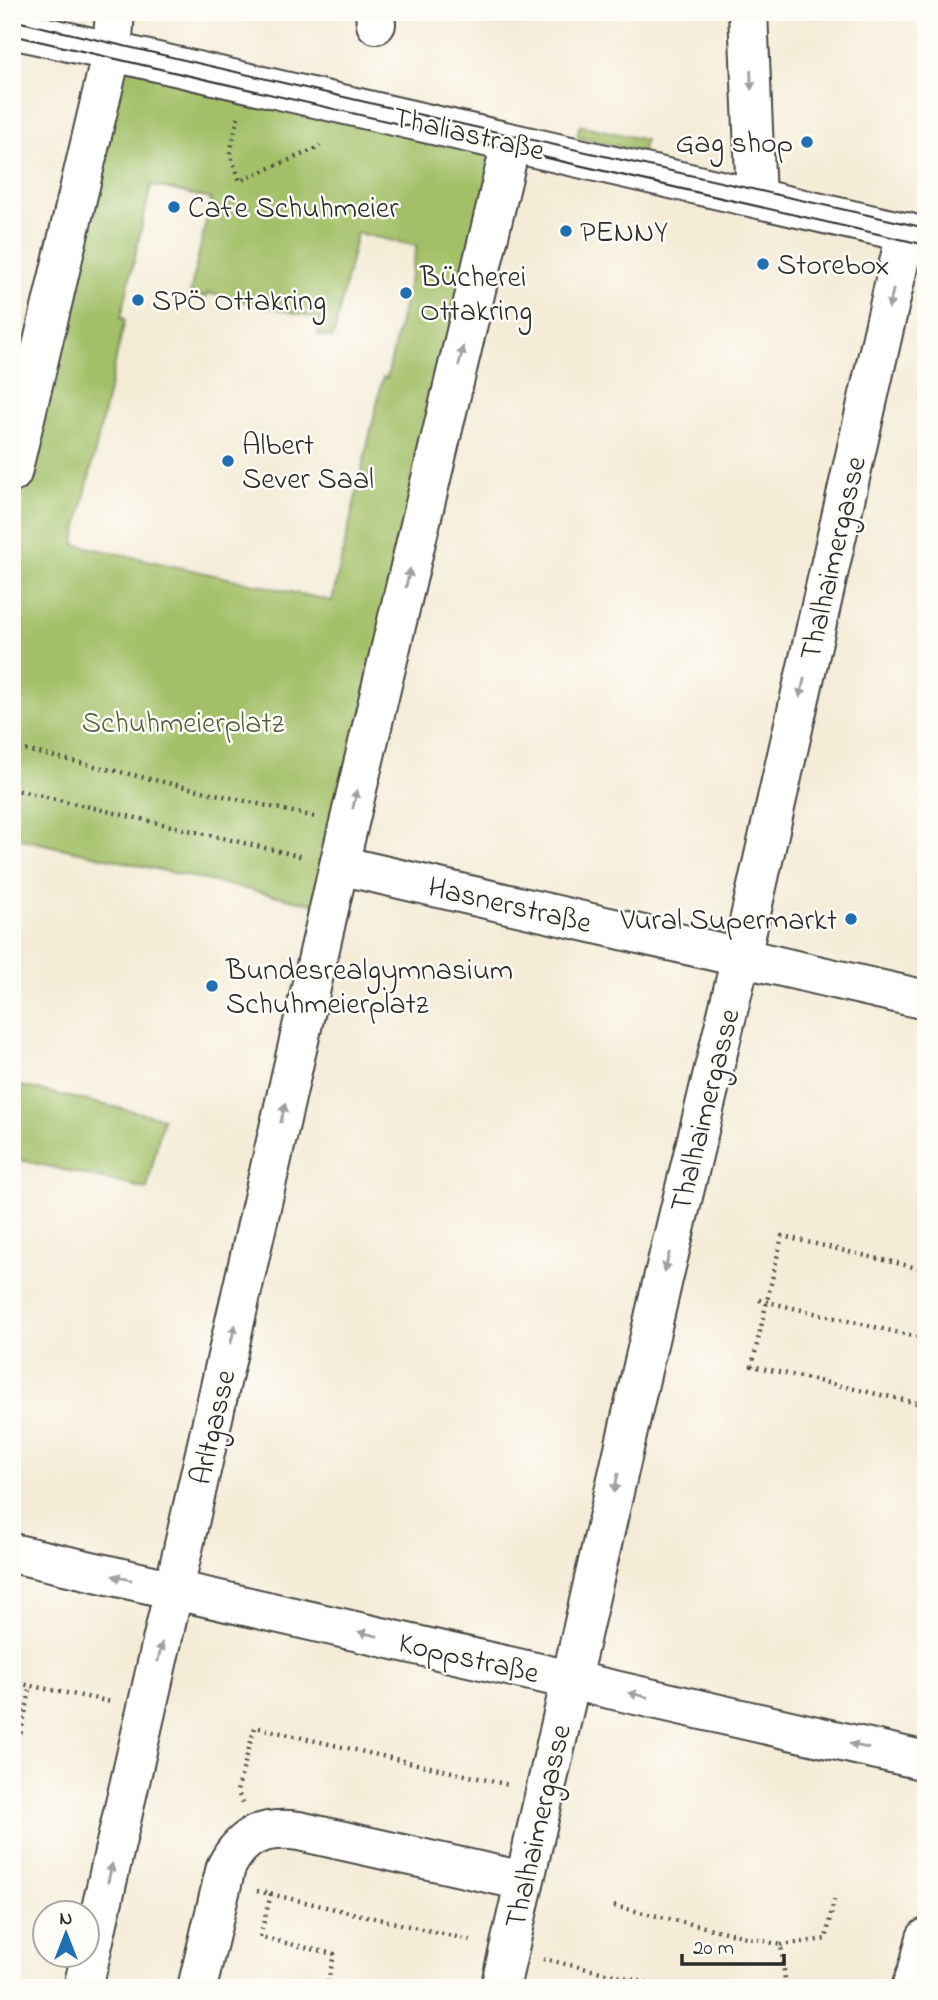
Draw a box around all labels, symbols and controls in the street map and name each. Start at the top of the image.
one-way arrow [745,70,756,92]
street label: Thaliastraße [388,97,549,175]
place label: Gag shop [676,123,793,167]
marker: Gag shop [799,134,815,150]
place label: Cafe Schuhmeier [188,188,399,232]
marker: Cafe Schuhmeier [166,199,182,215]
place label: PENNY [580,212,668,256]
marker: PENNY [558,223,574,239]
place label: Storebox [777,245,890,289]
marker: Storebox [755,256,771,272]
place label: Bücherei Ottakring [419,257,532,335]
place label: SPÖ Ottakring [152,281,326,325]
marker: Bücherei Ottakring [398,285,414,301]
one-way arrow [885,288,896,310]
marker: SPÖ Ottakring [130,292,146,308]
one-way arrow [456,345,467,367]
place label: Albert Sever Saal [242,425,374,503]
street label: Thalhaimergasse [790,452,880,665]
marker: Albert Sever Saal [220,453,236,469]
one-way arrow [403,567,414,589]
one-way arrow [797,677,808,699]
park label: Schuhmeierplatz [82,703,285,747]
one-way arrow [350,788,361,810]
street label: Hasnerstraße [423,867,596,947]
place label: Vural Supermarkt [619,900,837,944]
marker: Vural Supermarkt [843,911,859,927]
place label: Bundesrealgymnasium Schuhmeierplatz [225,950,513,1028]
marker: Bundesrealgymnasium Schuhmeierplatz [204,978,220,994]
street label: Thalhaimergasse [660,1004,754,1217]
one-way arrow [278,1101,289,1123]
one-way arrow [661,1251,672,1273]
one-way arrow [228,1323,239,1345]
street label: Arltgasse [180,1365,250,1489]
one-way arrow [610,1472,621,1494]
one-way arrow [111,1572,133,1583]
street label: Koppstraße [394,1622,543,1698]
one-way arrow [357,1628,379,1639]
one-way arrow [155,1641,166,1663]
one-way arrow [626,1689,648,1700]
street label: Thalhaimergasse [495,1720,585,1933]
one-way arrow [848,1740,870,1751]
one-way arrow [104,1862,115,1884]
north arrow [32,1898,102,1968]
text: N [60,1906,73,1933]
scale bar [682,1923,784,1967]
text: 20 m [693,1934,734,1964]

